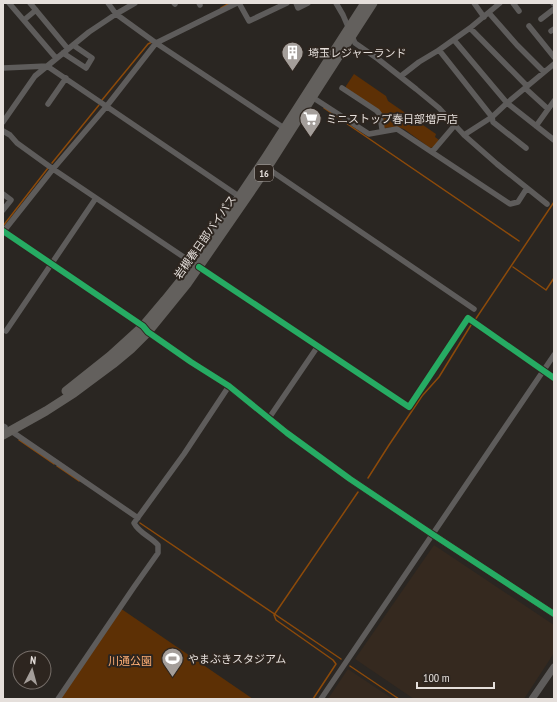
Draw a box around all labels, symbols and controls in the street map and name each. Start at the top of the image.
building icon: 埼玉レジャーランド [279,40,305,73]
place label: 埼玉レジャーランド [308,46,406,60]
supermarket icon: ミニストップ春日部増戸店 [297,106,323,139]
place label: ミニストップ春日部増戸店 [326,112,458,126]
road number: 16 [255,165,273,181]
street label: 岩槻春日部バイパス [171,193,239,281]
sports icon: やまぶきスタジアム [159,646,185,679]
north arrow [12,650,52,690]
place label: やまぶきスタジアム [188,652,286,666]
text: N [29,653,37,667]
park label: 川通公園 [108,654,152,668]
scale bar [417,664,494,690]
text: 100 m [423,670,450,685]

